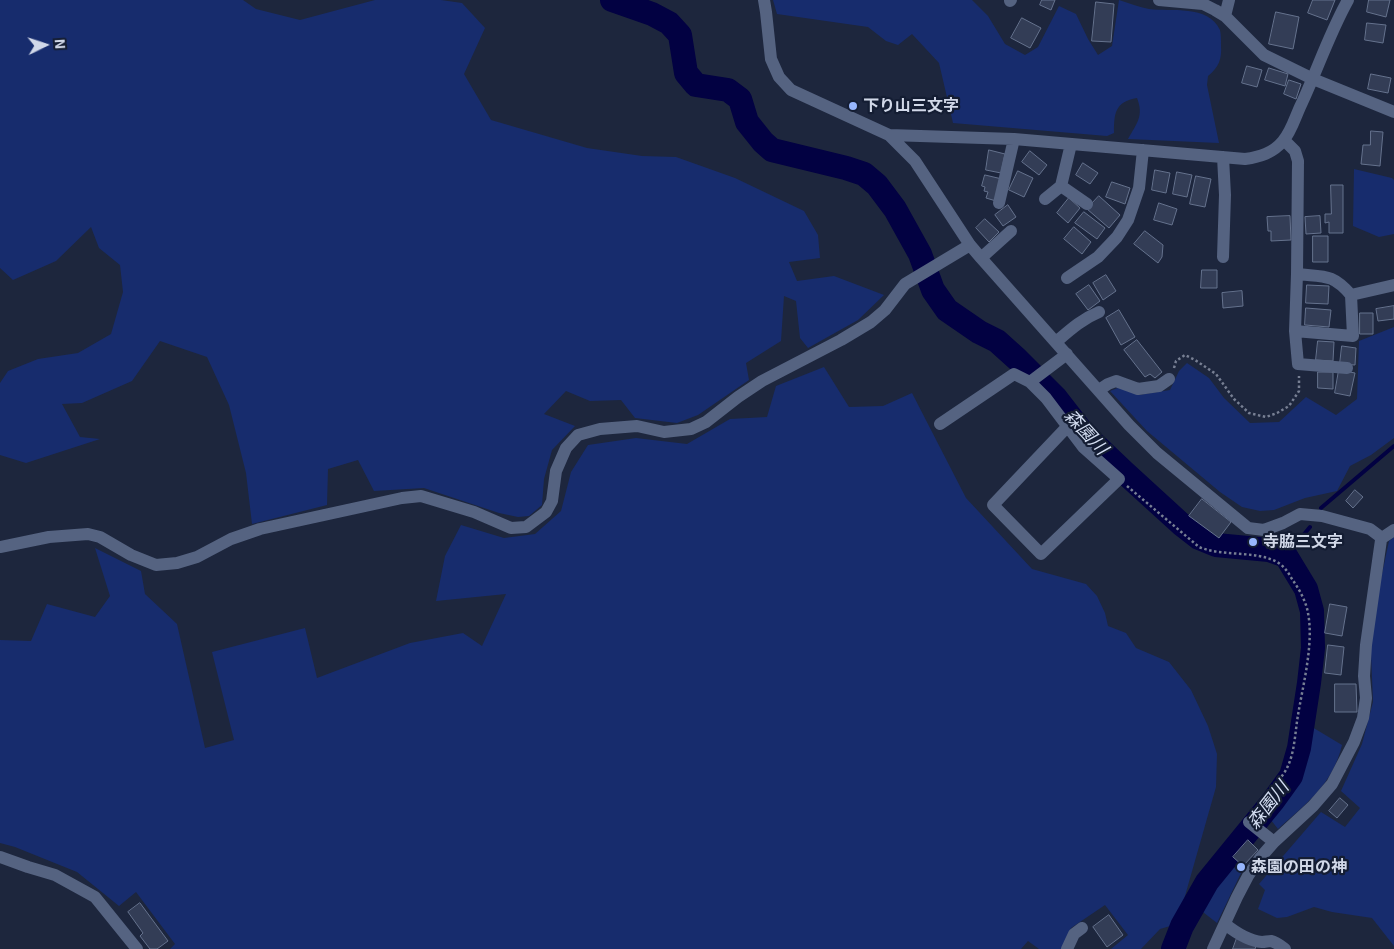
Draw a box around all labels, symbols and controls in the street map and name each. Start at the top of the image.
north arrow [20,20,70,70]
text: N [52,38,69,50]
place label: 下り山三文字 [863,96,959,116]
marker: 下り山三文字 [847,100,859,112]
water label: 森園川 [1060,405,1112,459]
place label: 寺脇三文字 [1263,532,1343,552]
marker: 寺脇三文字 [1247,536,1259,548]
water label: 森園川 [1243,777,1293,833]
place label: 森園の田の神 [1251,857,1347,877]
marker: 森園の田の神 [1235,861,1247,873]

